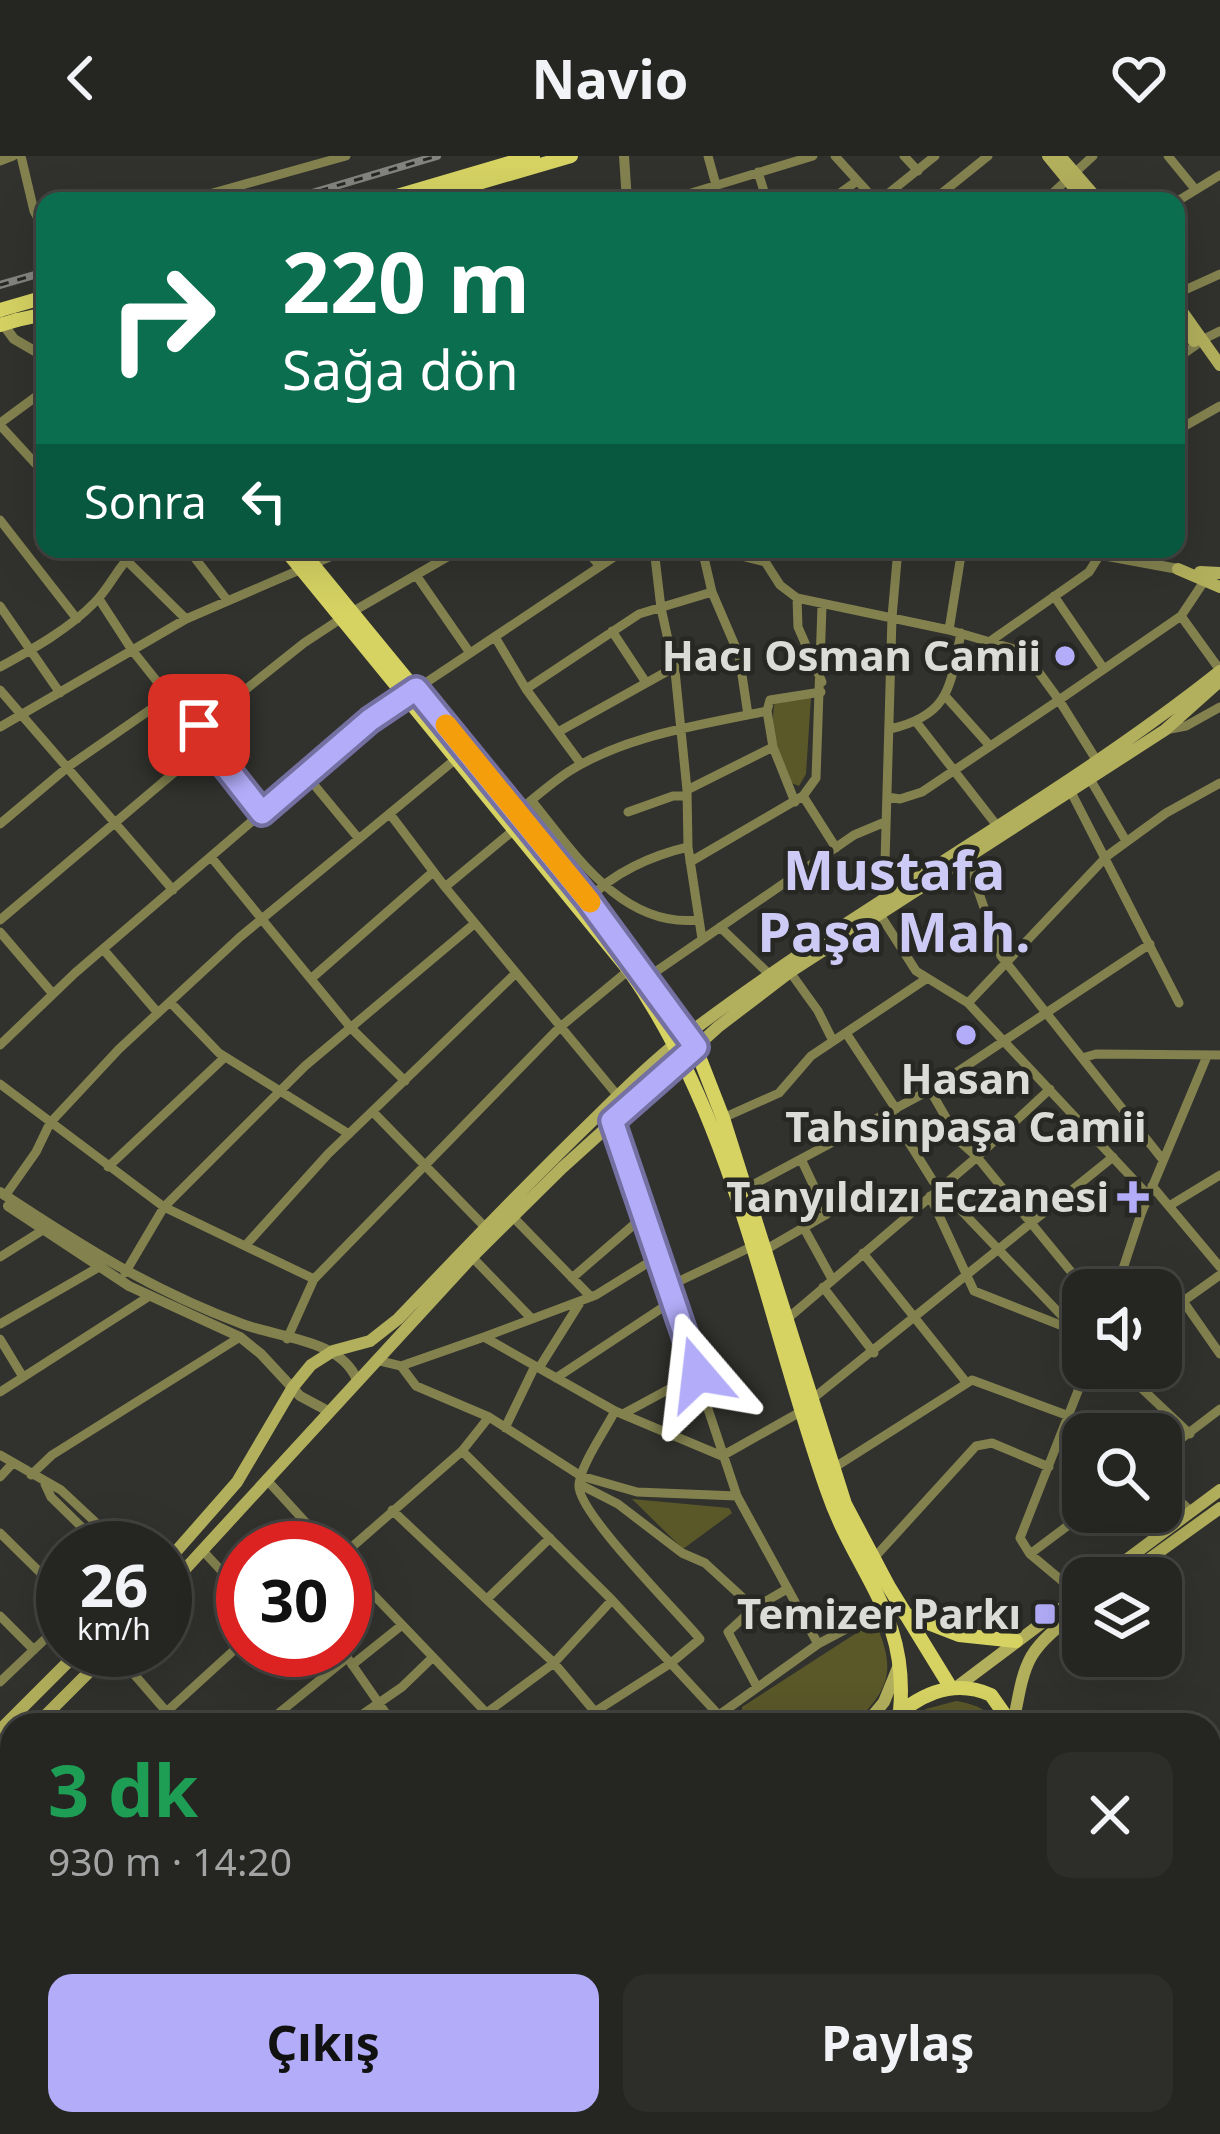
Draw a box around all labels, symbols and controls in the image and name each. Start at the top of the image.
text: Navio [532,41,688,115]
icon: back [48,45,114,111]
icon: heart [1106,45,1172,111]
text: 220 m [282,223,530,338]
icon: right [84,240,240,396]
text: Sağa dön [282,332,519,406]
icon: left [231,468,297,534]
text: Sonra [84,471,207,532]
place label: Hacı Osman Camii [662,626,1041,683]
marker: Hacı Osman Camii [1052,643,1078,669]
pin [148,674,250,776]
icon: arrive [166,692,232,758]
district label: Mustafa Paşa Mah. [758,832,1030,968]
marker: Hasan Tahsinpaşa Camii [953,1022,979,1048]
place label: Hasan Tahsinpaşa Camii [785,1049,1147,1154]
place label: Tanyıldızı Eczanesi [726,1167,1109,1224]
marker: Tanyıldızı Eczanesi [1120,1184,1146,1210]
map controls [1062,1269,1182,1677]
button: sound [1062,1269,1182,1389]
position arrow [635,1311,761,1437]
button: search [1062,1413,1182,1533]
speed limit sign: 30 [216,1521,372,1677]
text: 26 [80,1543,148,1625]
button: layers [1062,1557,1182,1677]
place label: Temizer Parkı [737,1584,1021,1641]
marker: Temizer Parkı [1032,1601,1058,1627]
text: km/h [77,1608,151,1649]
text: 3 dk [48,1740,198,1838]
button: close [1047,1752,1173,1878]
text: 930 m · 14:20 [48,1834,292,1887]
button: Çıkış [48,1974,599,2112]
button: Paylaş [623,1974,1173,2112]

